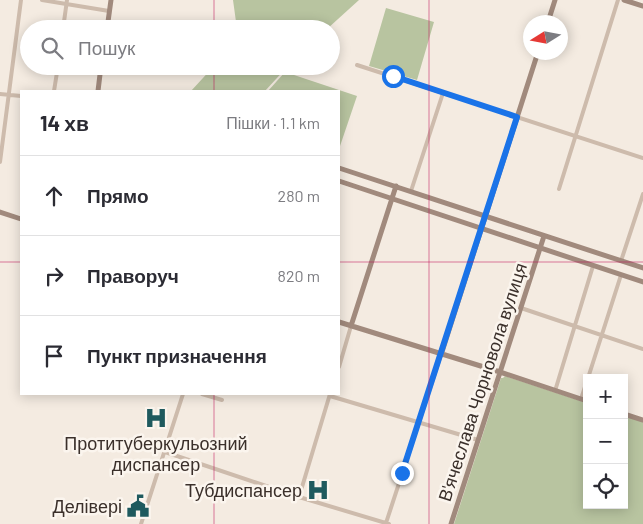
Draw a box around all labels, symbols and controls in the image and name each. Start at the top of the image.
north arrow [523,15,568,60]
search box [20,20,340,75]
icon: search [38,34,66,62]
text: Пошук [78,36,135,59]
route start [382,65,405,88]
text: 14 хв [40,110,89,135]
text: Пішки · 1.1 km [226,113,320,132]
icon: ahead [40,182,68,210]
text: Прямо [87,184,149,207]
text: 280 m [278,186,320,205]
street label: В'ячеслава Чорновола вулиця [433,260,531,504]
icon: right [40,262,68,290]
text: Праворуч [87,264,179,287]
text: 820 m [278,266,320,285]
icon: arrive [40,342,68,370]
text: Пункт призначення [87,344,267,367]
map controls [583,374,628,509]
button: + [583,374,628,419]
hospital icon: Протитуберкульозний диспансер [143,405,169,431]
button: − [583,419,628,464]
place label: Протитуберкульозний диспансер [64,432,248,475]
route end [391,462,414,485]
button: locate [583,464,628,509]
hospital icon: Тубдиспансер [305,477,331,503]
place label: Тубдиспансер [185,479,302,501]
public building icon: Делівері [125,493,151,519]
place label: Делівері [53,495,122,517]

